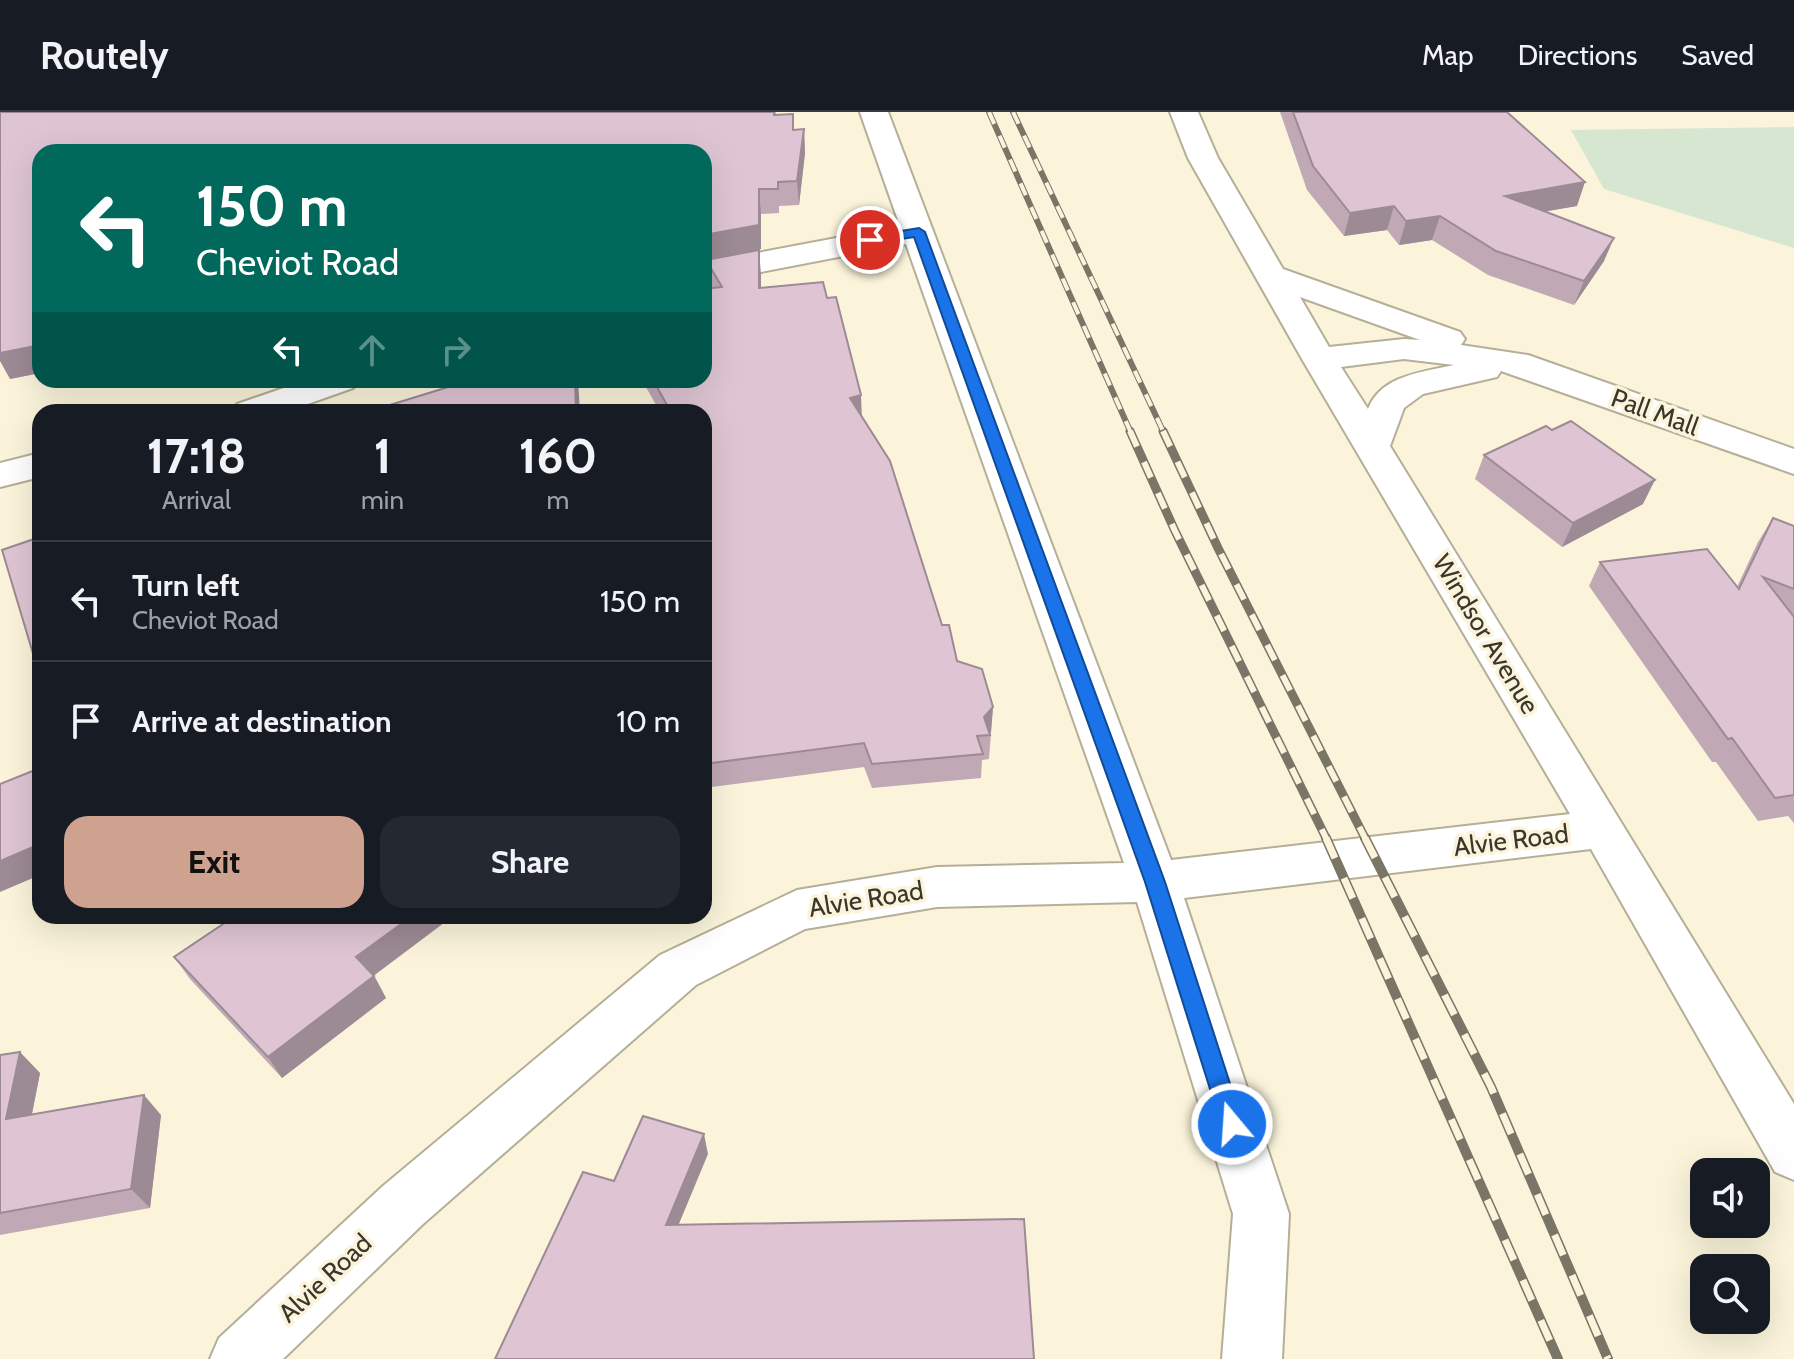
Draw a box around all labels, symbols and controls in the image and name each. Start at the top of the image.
text: Routely [40,32,169,79]
text: Map [1422,38,1474,72]
text: Directions [1518,38,1637,72]
text: Saved [1681,38,1754,72]
text: 150 m [196,172,348,240]
icon: left [64,176,168,280]
pin [836,206,904,274]
icon: arrive [848,218,892,262]
text: Cheviot Road [196,240,399,284]
icon: left [266,328,310,372]
icon: ahead [350,328,394,372]
icon: right [434,328,478,372]
street label: Pall Mall [1607,381,1703,443]
text: 17:18 [147,427,246,485]
text: 1 [374,427,391,485]
text: 160 [519,427,597,485]
text: Arrival [162,484,231,516]
text: min [361,484,404,516]
text: m [547,484,569,516]
street label: Windsor Avenue [1426,548,1546,720]
text: Turn left [132,567,240,604]
icon: left [64,579,108,623]
text: 150 m [600,583,680,620]
text: Cheviot Road [132,604,279,636]
icon: arrive [64,699,108,743]
text: Arrive at destination [132,703,392,740]
text: 10 m [616,703,680,740]
button: Exit [64,816,364,908]
button: Share [380,816,680,908]
street label: Alvie Road [1452,817,1570,863]
street label: Alvie Road [806,874,926,924]
position arrow [1190,1082,1274,1166]
map controls [1690,1158,1770,1334]
button: sound [1690,1158,1770,1238]
street label: Alvie Road [272,1227,378,1329]
button: search [1690,1254,1770,1334]

